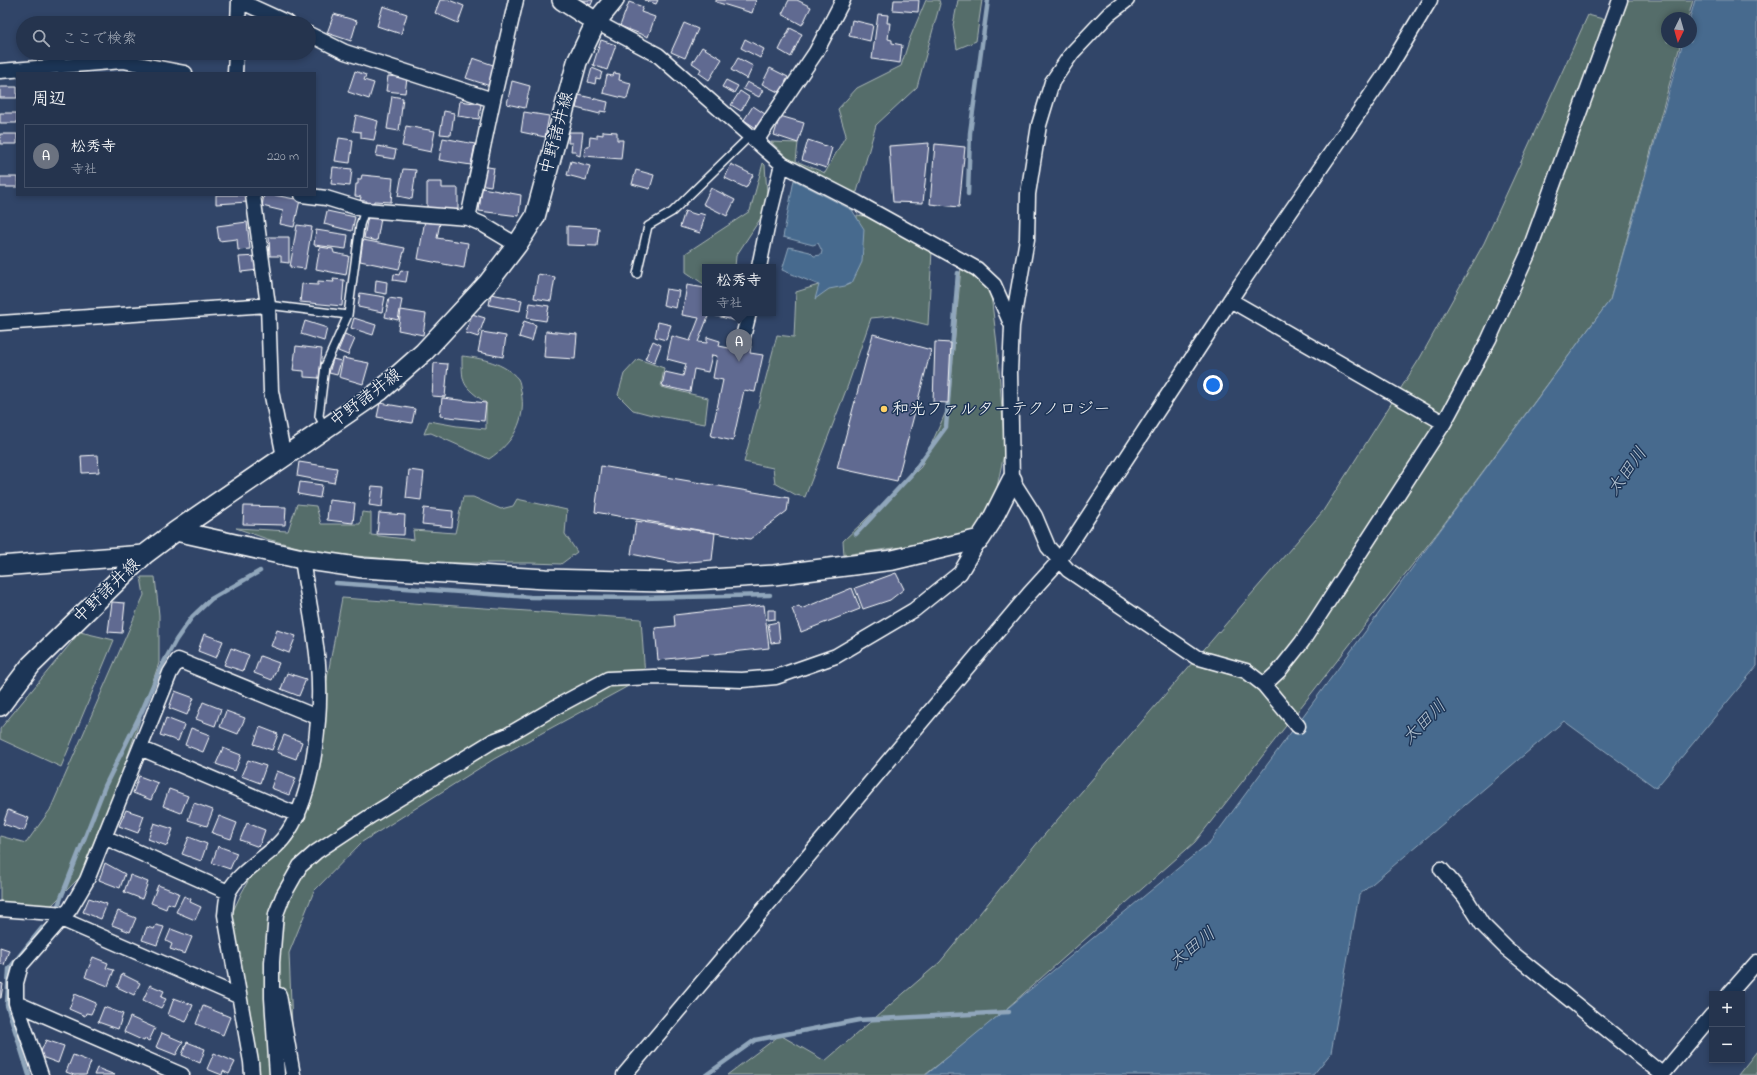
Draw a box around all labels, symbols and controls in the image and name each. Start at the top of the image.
north arrow [1661,12,1697,48]
search box [16,16,316,60]
icon: search [30,27,52,49]
text: ここで検索 [62,28,137,50]
text: 周辺 [32,87,66,112]
street label: 中野諸井線 [534,89,580,177]
text: 松秀寺 [71,136,116,158]
text: A [42,147,50,166]
text: 220 m [267,147,299,166]
text: 寺社 [71,160,97,179]
popup [702,264,776,316]
text: 松秀寺 [716,270,762,292]
text: 寺社 [716,294,743,313]
pin: A [726,329,752,362]
street label: 中野諸井線 [325,362,407,434]
your location [1203,375,1223,395]
place label: 和光ファルターテクノロジー [892,397,1111,422]
marker: 和光ファルターテクノロジー [879,404,889,414]
water label: 太田川 [1602,443,1654,501]
street label: 中野諸井線 [68,552,146,630]
water label: 太田川 [1397,695,1453,751]
water label: 太田川 [1164,922,1222,976]
map controls [1709,991,1745,1063]
button: + [1709,991,1745,1027]
button: − [1709,1027,1745,1063]

